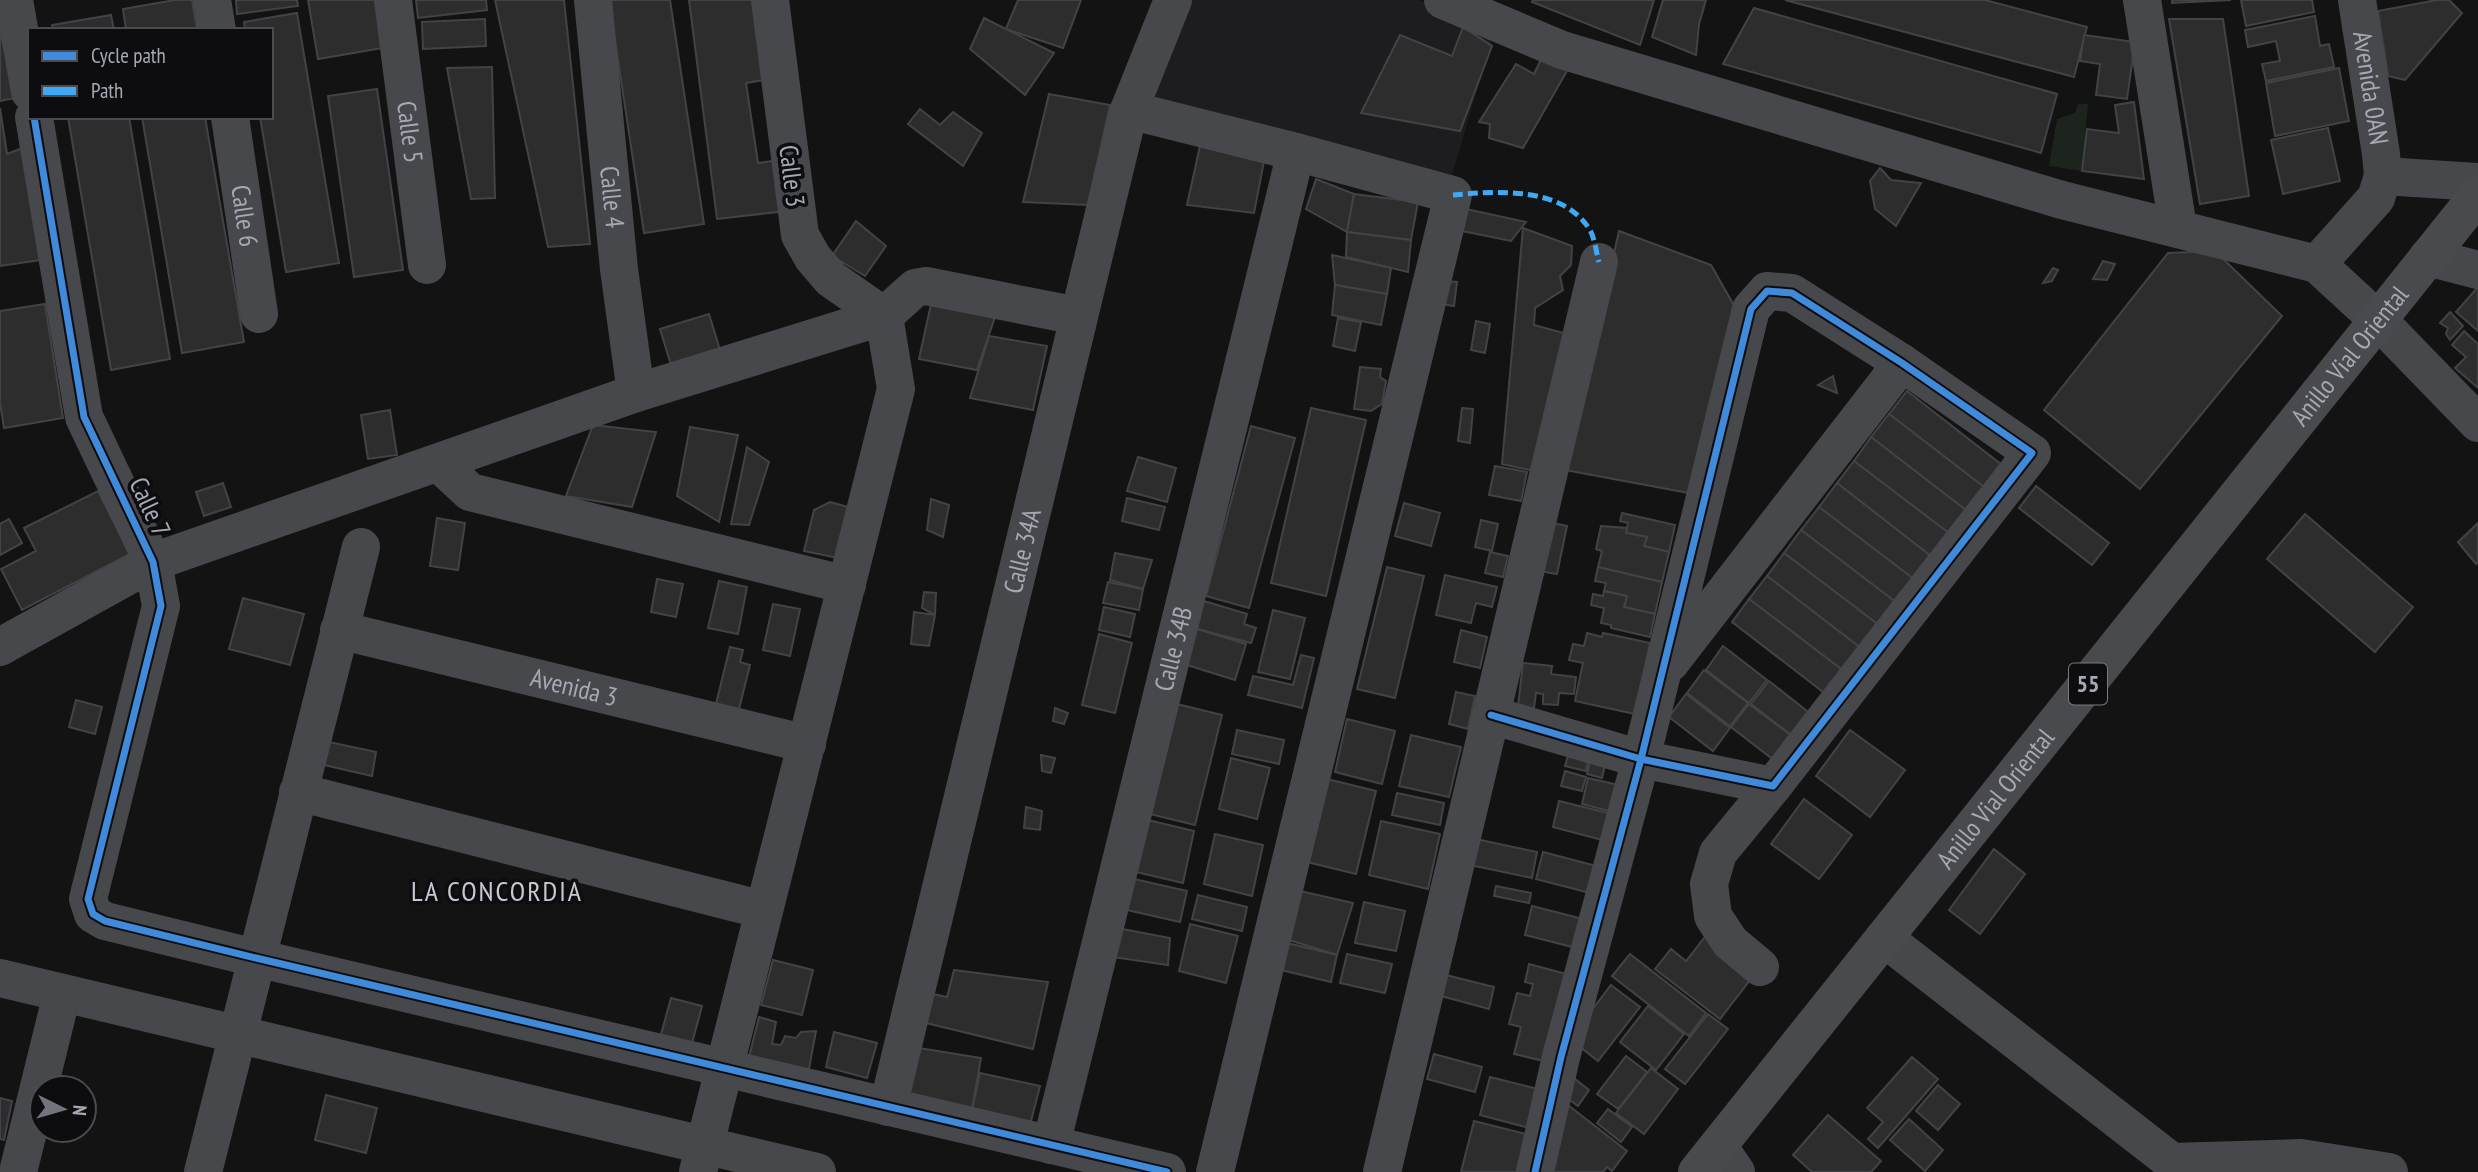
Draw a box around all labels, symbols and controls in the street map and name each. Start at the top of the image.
legend [28,28,273,119]
street label: Avenida 0AN [2346,29,2396,147]
text: Cycle path [91,42,166,69]
text: Path [91,77,123,104]
street label: Calle 5 [390,99,431,165]
street label: Calle 3 [772,143,813,209]
street label: Calle 4 [593,165,632,230]
street label: Calle 6 [224,183,266,249]
street label: Anillo Vial Oriental [2283,279,2415,432]
street label: Calle 7 [122,472,179,542]
street label: Calle 34A [996,505,1048,597]
street label: Calle 34B [1147,603,1199,694]
street label: Avenida 3 [527,660,621,713]
road number: 55 [2069,664,2107,704]
street label: Anillo Vial Oriental [1929,722,2061,875]
district label: LA CONCORDIA [411,872,583,909]
north arrow [28,1074,98,1144]
text: N [68,1104,92,1117]

